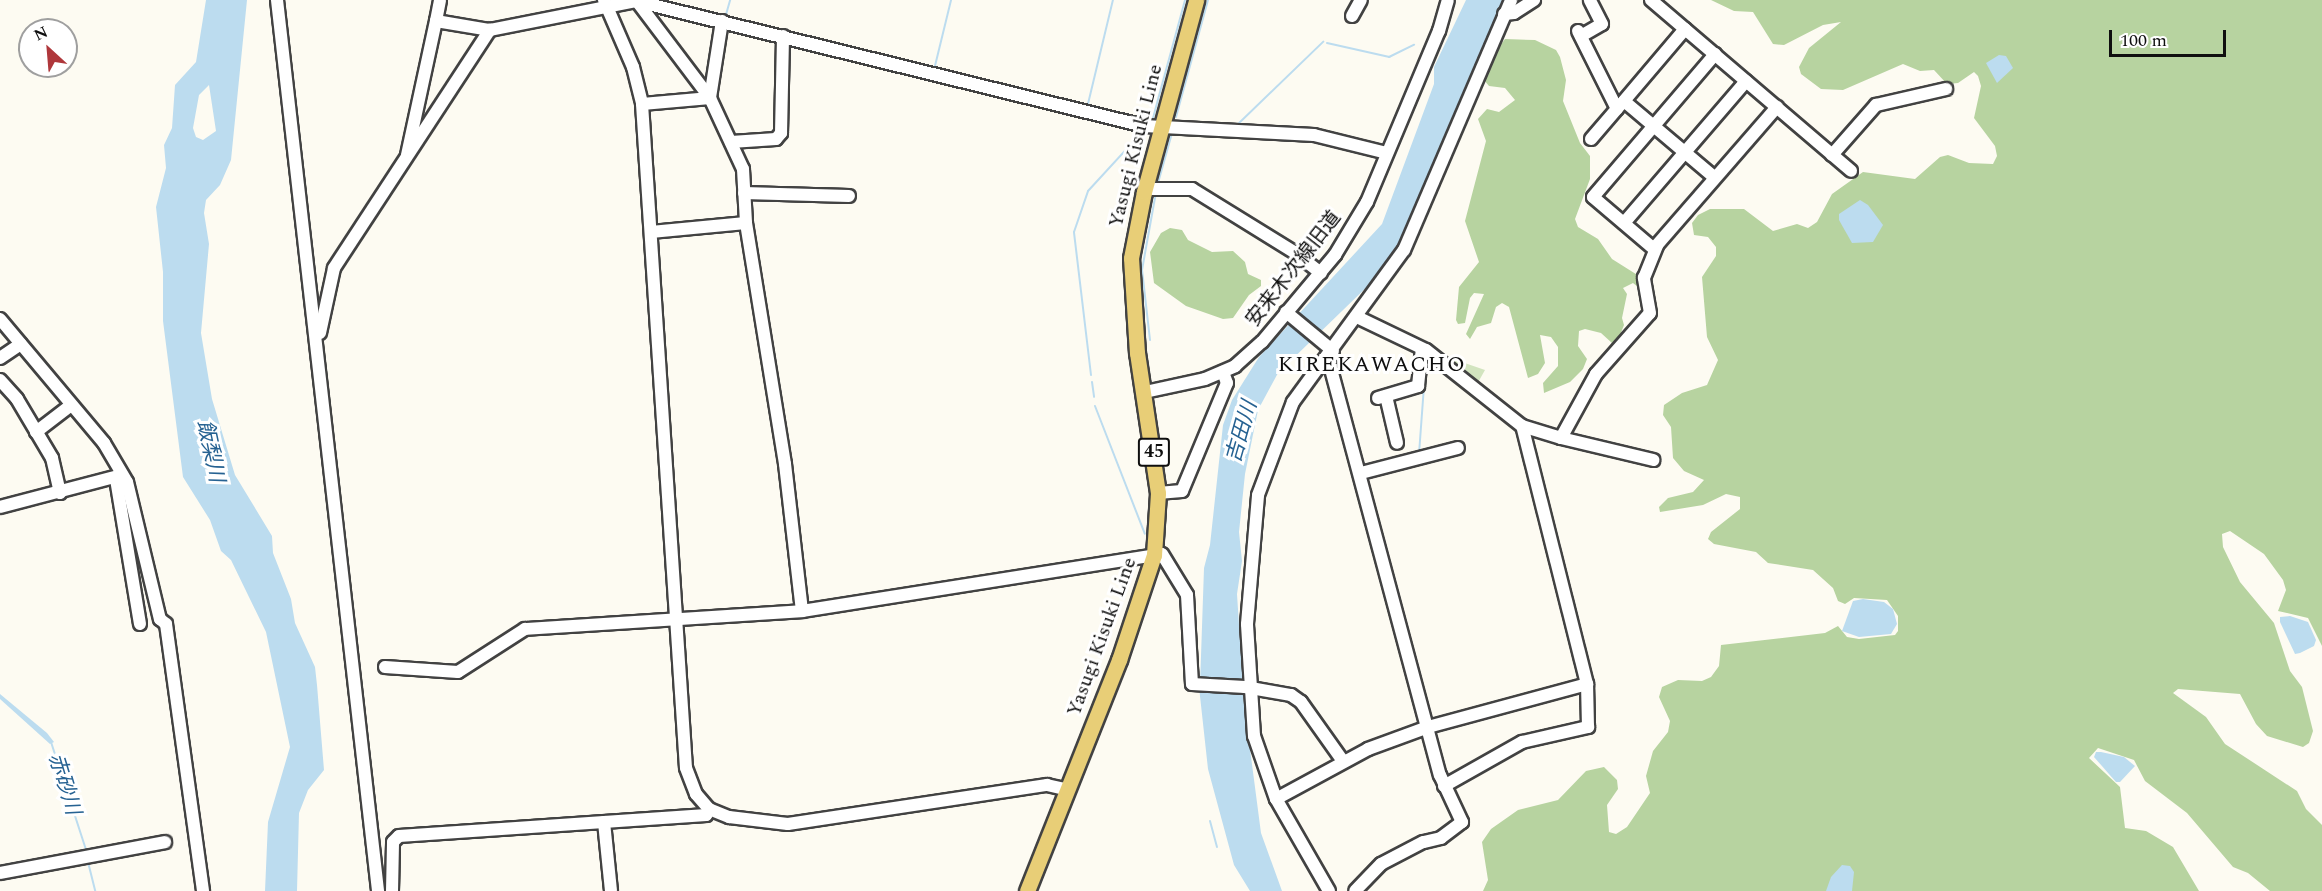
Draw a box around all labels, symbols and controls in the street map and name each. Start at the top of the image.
north arrow [18,18,78,78]
scale bar [2112,18,2229,56]
text: N [30,20,52,47]
text: 100 m [2120,27,2167,54]
street label: Yasugi Kisuki Line [1104,62,1168,230]
street label: 安来木次線旧道 [1241,206,1347,332]
district label: KIREKAWACHO [1278,352,1466,378]
water label: 吉田川 [1221,398,1263,466]
water label: 飯梨川 [191,418,229,484]
road number: 45 [1138,437,1170,467]
street label: Yasugi Kisuki Line [1062,554,1142,720]
water label: 赤砂川 [43,750,85,818]

